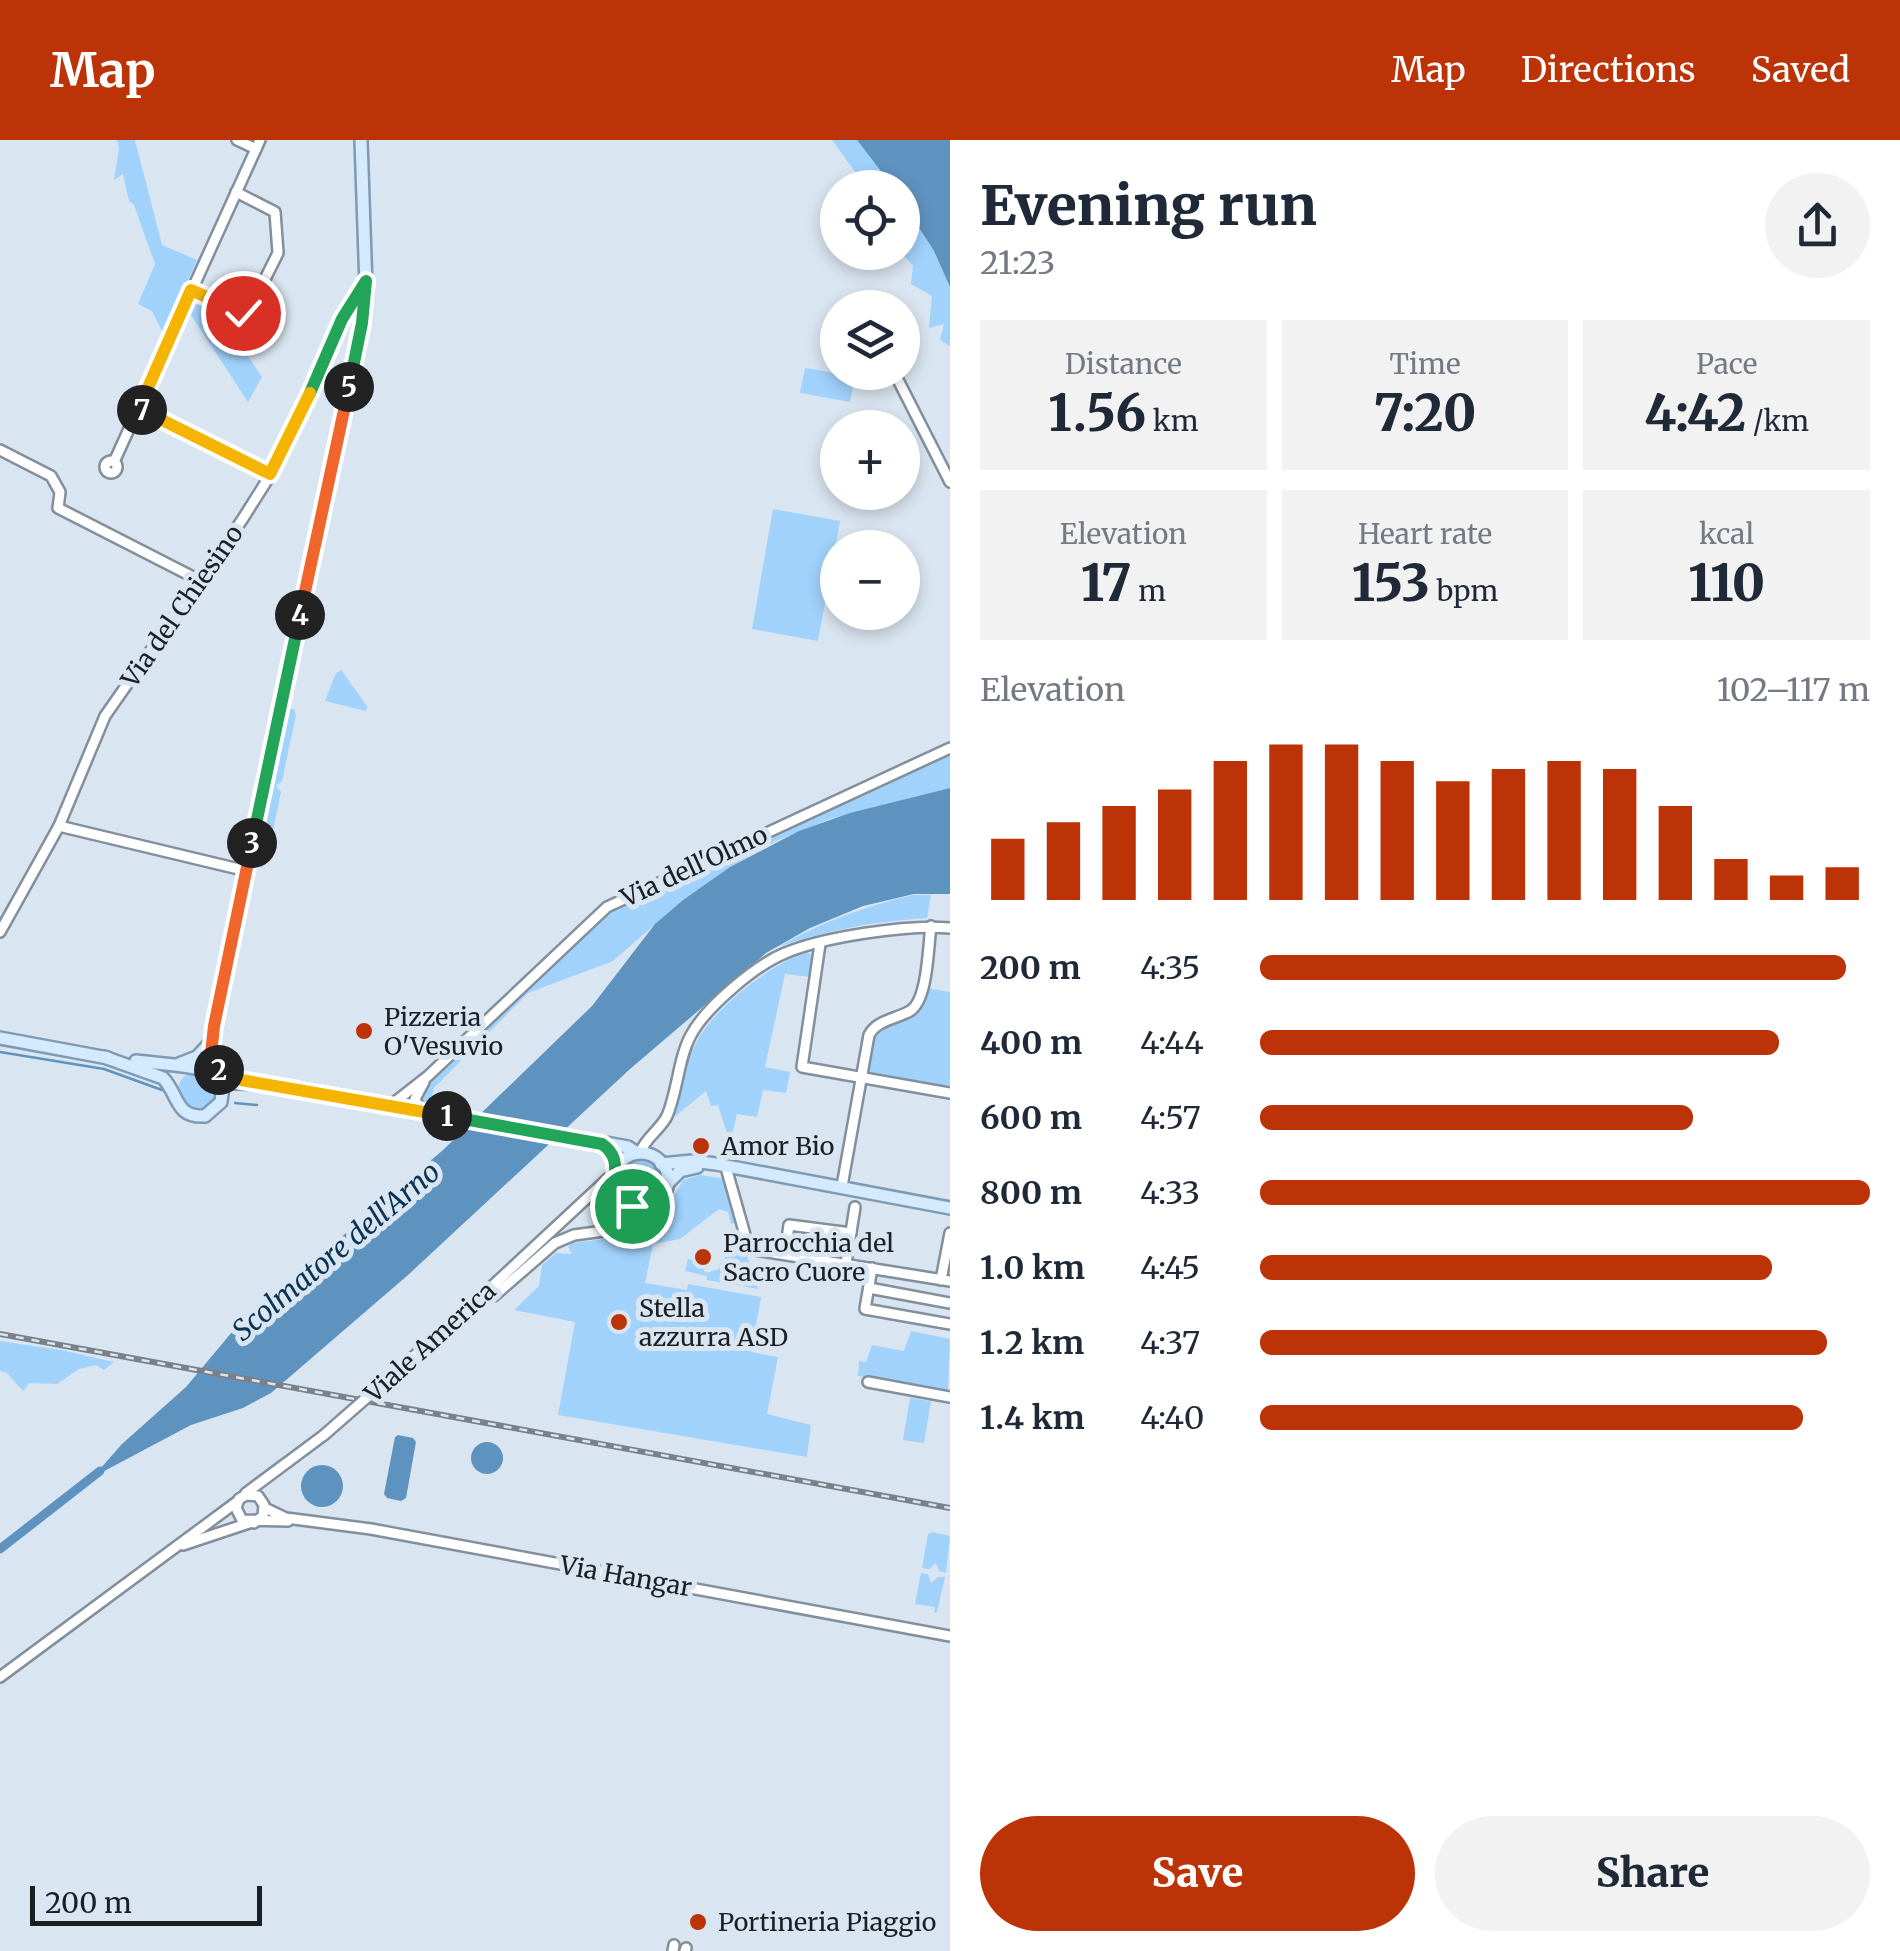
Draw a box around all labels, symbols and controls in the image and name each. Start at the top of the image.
text: Map [50,40,155,100]
text: Map [1391,48,1466,92]
text: Directions [1521,48,1696,92]
text: Saved [1751,48,1850,92]
map controls [820,170,920,630]
button: locate [820,170,920,270]
text: Evening run [980,171,1317,240]
button: share [1765,173,1870,278]
text: 21:23 [980,243,1055,283]
pin [201,271,286,356]
icon: check [216,286,271,341]
button: layers [820,290,920,390]
text: Distance [1065,346,1182,382]
text: Time [1389,346,1460,382]
text: Pace [1696,346,1757,382]
pin: 5 [324,362,374,412]
text: 5 [341,369,357,405]
text: 1.56 [1048,382,1146,445]
text: 7:20 [1374,382,1476,445]
text: 4:42 [1644,382,1746,445]
pin: 7 [117,385,167,435]
text: 7 [134,392,150,428]
text: km [1146,403,1198,439]
text: /km [1746,403,1809,439]
button: + [820,410,920,510]
text: Elevation [1060,516,1187,552]
text: Heart rate [1358,516,1492,552]
text: kcal [1699,516,1754,552]
street label: Via del Chiesino [114,519,250,694]
button: − [820,530,920,630]
text: 17 [1081,552,1132,615]
text: 153 [1352,552,1430,615]
text: 110 [1688,552,1765,615]
text: m [1132,573,1166,609]
text: bpm [1430,573,1498,609]
pin: 4 [275,590,325,640]
text: 4 [291,597,309,633]
text: Elevation [980,670,1125,710]
text: 102–117 m [1717,670,1870,710]
pin: 3 [227,818,277,868]
street label: Via dell'Olmo [615,818,772,914]
text: 3 [244,825,260,861]
text: 200 m [980,948,1081,988]
text: 4:35 [1140,948,1200,988]
place label: Pizzeria O'Vesuvio [384,1001,503,1062]
marker: Pizzeria O'Vesuvio [353,1020,375,1042]
text: 400 m [980,1023,1082,1063]
text: 4:44 [1140,1023,1204,1063]
pin: 2 [194,1045,244,1095]
text: 2 [211,1052,227,1088]
pin: 1 [422,1091,472,1141]
text: 1 [441,1098,453,1134]
text: 600 m [980,1098,1082,1138]
text: 4:57 [1140,1098,1201,1138]
place label: Amor Bio [720,1130,834,1162]
marker: Amor Bio [690,1135,712,1157]
water label: Scolmatore dell'Arno [225,1154,447,1348]
pin [590,1164,675,1249]
text: 800 m [980,1173,1082,1213]
text: 4:33 [1140,1173,1200,1213]
icon: arrive [605,1179,660,1234]
place label: Parrocchia del Sacro Cuore [723,1227,894,1288]
marker: Parrocchia del Sacro Cuore [692,1246,714,1268]
text: 1.0 km [980,1248,1085,1288]
text: 4:45 [1140,1248,1200,1288]
street label: Viale America [357,1275,502,1410]
place label: Stella azzurra ASD [639,1292,788,1353]
marker: Stella azzurra ASD [608,1311,630,1333]
text: 1.2 km [980,1323,1084,1363]
text: 4:37 [1140,1323,1200,1363]
text: 1.4 km [980,1398,1085,1438]
text: 4:40 [1140,1398,1204,1438]
street label: Via Hangar [557,1549,694,1603]
button: Save [980,1816,1415,1931]
button: Share [1435,1816,1870,1931]
scale bar [30,1881,262,1926]
text: 200 m [45,1885,132,1921]
place label: Portineria Piaggio [718,1906,936,1938]
marker: Portineria Piaggio [687,1911,709,1933]

